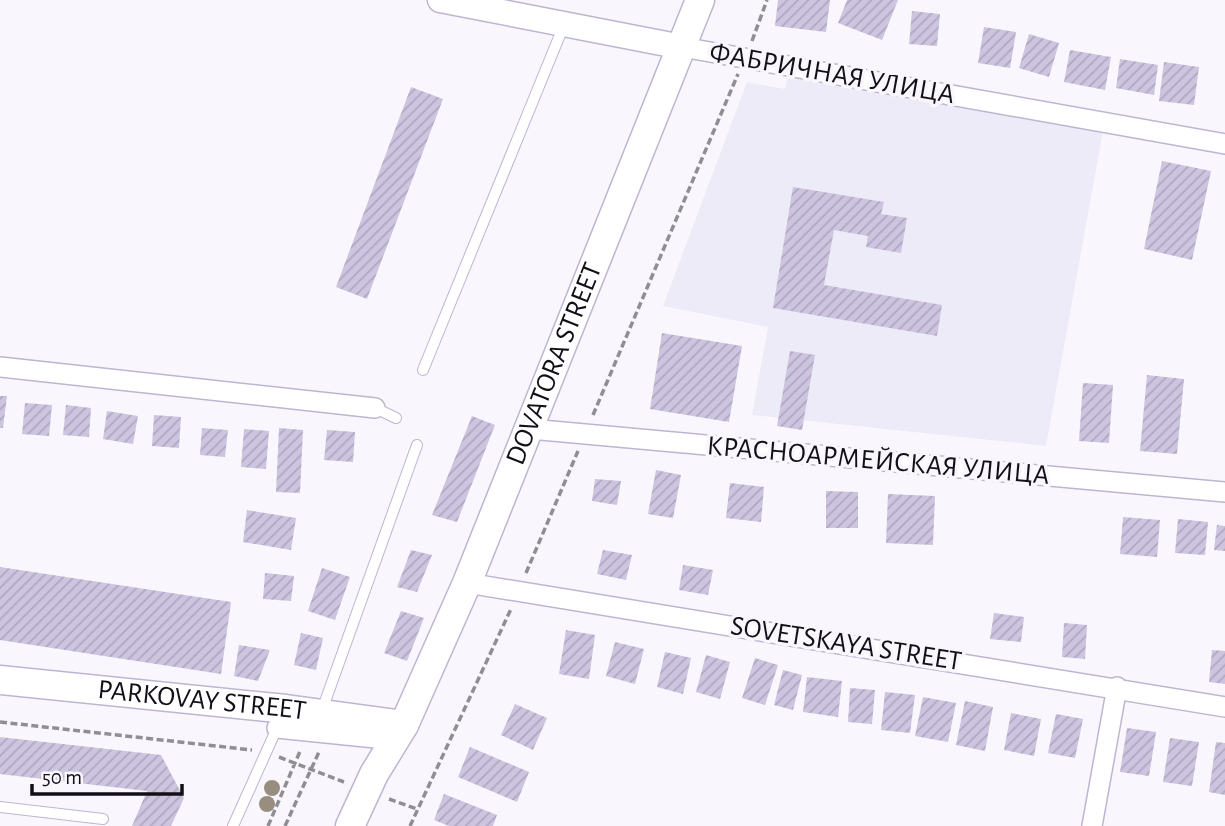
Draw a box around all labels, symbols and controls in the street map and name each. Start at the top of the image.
street label: ФАБРИЧНАЯ УЛИЦА [707,39,957,109]
street label: DOVATORA STREET [502,259,608,469]
street label: КРАСНОАРМЕЙСКАЯ УЛИЦА [705,431,1051,490]
street label: SOVETSKAYA STREET [729,612,964,676]
street label: PARKOVAY STREET [96,676,308,726]
scale bar [32,752,182,796]
text: 50 m [42,767,82,788]

